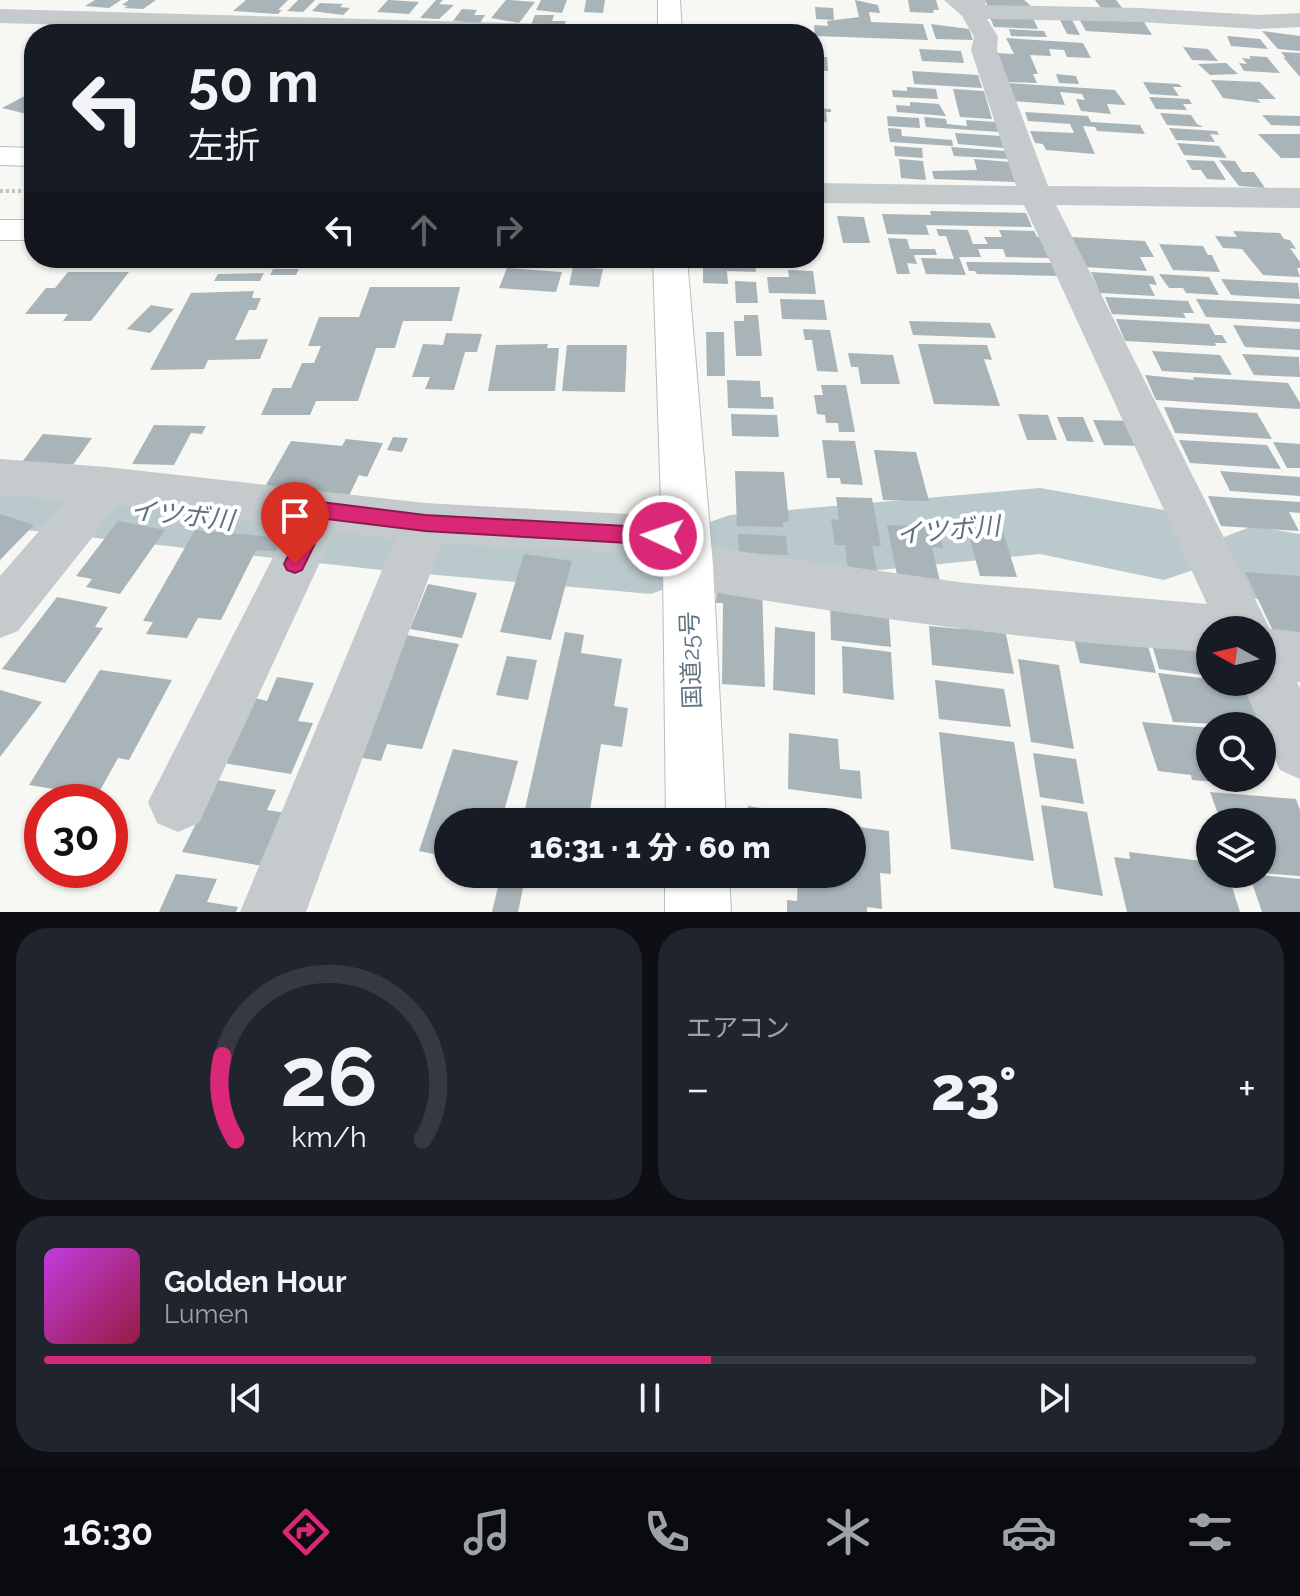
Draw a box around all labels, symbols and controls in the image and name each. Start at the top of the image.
text: 50 m [188,49,319,115]
icon: left [56,56,160,160]
text: 左折 [188,124,260,166]
icon: left [318,208,362,252]
icon: ahead [402,208,446,252]
icon: right [486,208,530,252]
pin [261,482,329,564]
icon: arrive [273,494,317,538]
position arrow [621,494,705,578]
water label: イツボ川 [129,495,238,536]
water label: イツボ川 [895,510,1004,549]
street label: 国道25号 [674,611,707,709]
north arrow [1196,616,1276,696]
map controls [1196,616,1276,888]
button: search [1196,712,1276,792]
speed limit sign: 30 [24,784,128,888]
button: layers [1196,808,1276,888]
text: 16:31 · 1 分 · 60 m [529,830,771,865]
text: エアコン [686,1013,790,1043]
text: 26 [280,1028,378,1125]
text: 23° [931,1054,1017,1124]
text: − [686,1063,710,1114]
text: + [1238,1063,1256,1114]
text: km/h [291,1120,367,1154]
text: Golden Hour [164,1264,347,1299]
text: Lumen [164,1299,249,1329]
icon: previous [224,1376,268,1420]
icon: pause [628,1376,672,1420]
icon: next [1032,1376,1076,1420]
icon: directions [278,1504,334,1560]
icon: music [459,1504,515,1560]
icon: phone [639,1504,695,1560]
icon: climate [820,1504,876,1560]
icon: car [1001,1504,1057,1560]
icon: filters [1182,1504,1238,1560]
text: 16:30 [62,1511,153,1553]

